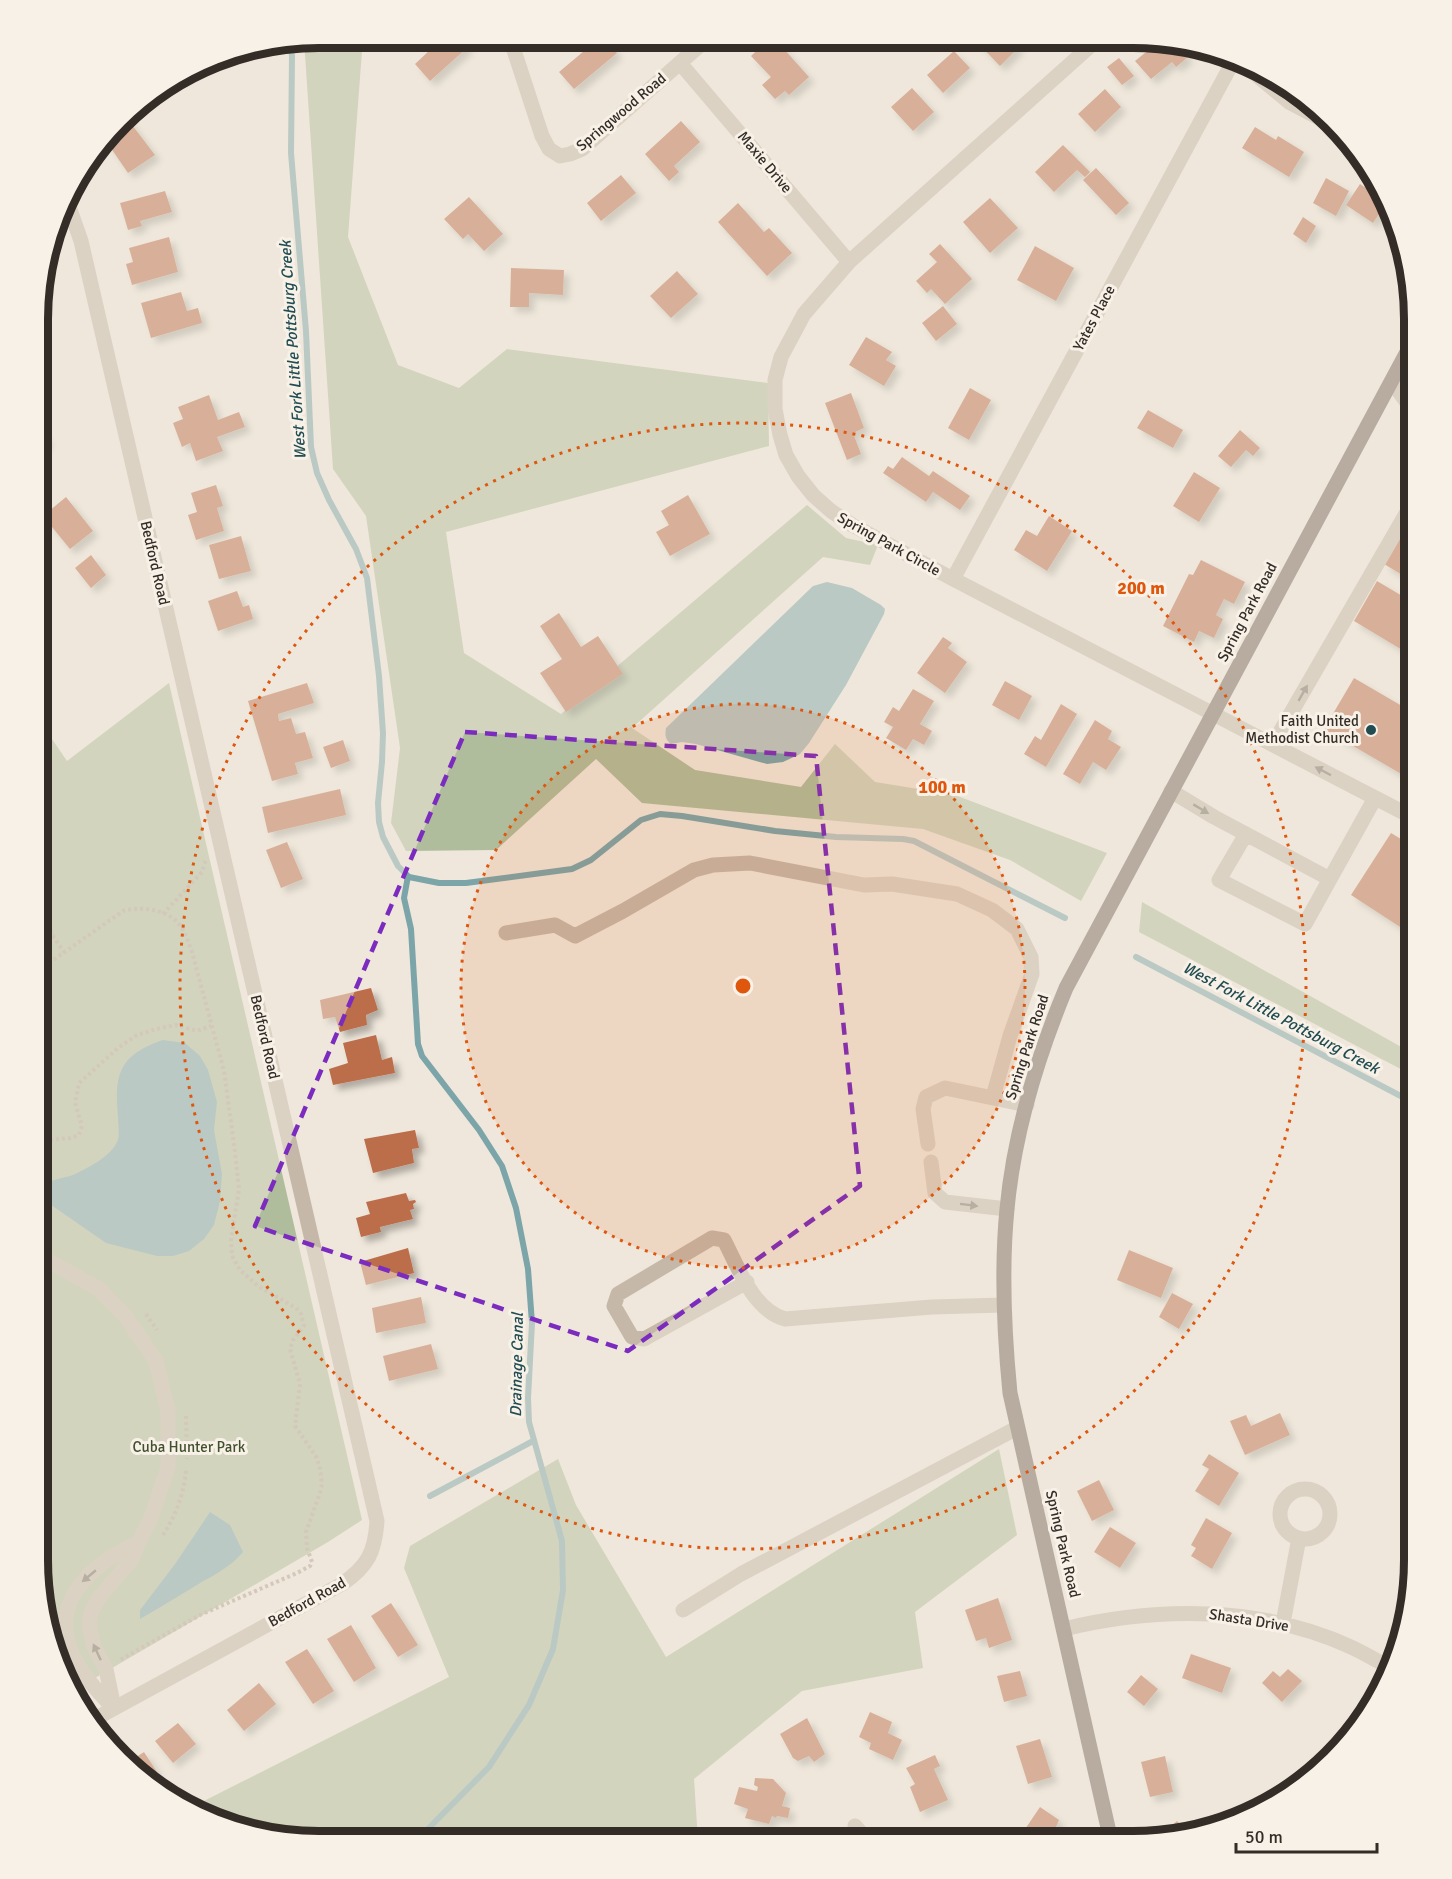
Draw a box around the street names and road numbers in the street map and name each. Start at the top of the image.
street label: Springwood Road [572,69,670,155]
street label: Maxie Drive [734,127,796,197]
street label: Yates Place [1069,282,1119,354]
street label: Spring Park Circle [834,508,944,580]
street label: Bedford Road [137,519,173,607]
street label: Spring Park Road [1213,559,1281,665]
street label: Spring Park Road [1001,992,1053,1102]
street label: Bedford Road [247,993,283,1081]
street label: Spring Park Road [1042,1488,1084,1600]
street label: Bedford Road [265,1573,349,1631]
street label: Shasta Drive [1208,1605,1290,1635]

